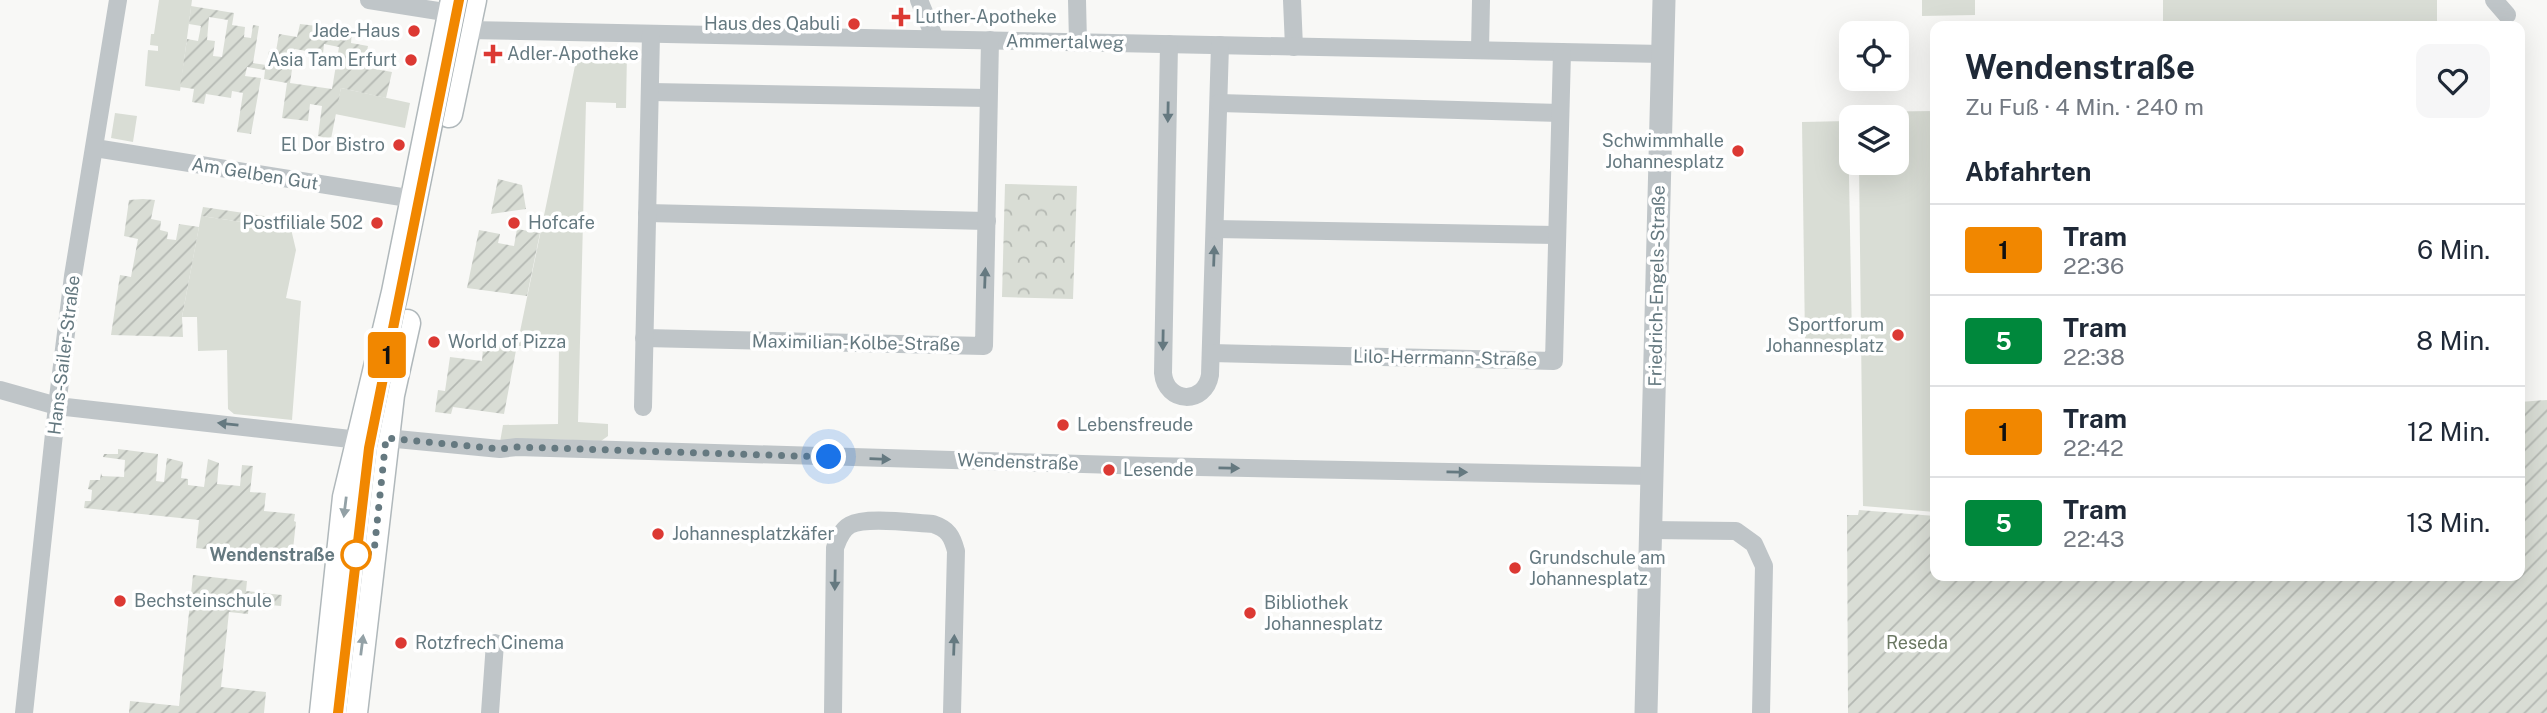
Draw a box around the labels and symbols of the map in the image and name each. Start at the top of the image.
place label: Luther-Apotheke [915,6,1057,27]
marker: Luther-Apotheke [893,9,909,25]
place label: Haus des Qabuli [704,13,840,34]
marker: Haus des Qabuli [846,16,862,32]
place label: Jade-Haus [312,20,400,41]
marker: Jade-Haus [406,23,422,39]
street label: Ammertalweg [1006,30,1124,53]
place label: Adler-Apotheke [507,43,639,64]
marker: Adler-Apotheke [485,46,501,62]
place label: Asia Tam Erfurt [267,49,397,70]
marker: Asia Tam Erfurt [403,52,419,68]
one-way arrow [1162,102,1174,124]
place label: Schwimmhalle Johannesplatz [1602,130,1724,172]
place label: El Dor Bistro [281,134,385,155]
marker: El Dor Bistro [391,137,407,153]
marker: Schwimmhalle Johannesplatz [1730,143,1746,159]
street label: Am Gelben Gut [190,153,320,194]
street label: Friedrich-Engels-Straße [1644,185,1669,387]
place label: Postfiliale 502 [242,212,363,233]
place label: Hofcafe [528,212,595,233]
marker: Postfiliale 502 [369,215,385,231]
marker: Hofcafe [506,215,522,231]
one-way arrow [1208,244,1220,266]
one-way arrow [980,266,991,288]
street label: Hans-Sailer-Straße [43,274,84,436]
place label: Sportforum Johannesplatz [1765,314,1884,356]
marker: Sportforum Johannesplatz [1890,327,1906,343]
one-way arrow [1158,329,1169,351]
street label: Maximilian-Kolbe-Straße [752,330,960,355]
place label: World of Pizza [448,331,566,352]
line badge: 1 [364,332,410,378]
marker: World of Pizza [426,334,442,350]
street label: Lilo-Herrmann-Straße [1353,345,1537,370]
place label: Lebensfreude [1077,414,1193,435]
marker: Lebensfreude [1055,417,1071,433]
one-way arrow [217,418,239,429]
your location [811,439,846,474]
street label: Wendenstraße [957,449,1079,474]
one-way arrow [869,453,891,464]
place label: Lesende [1123,459,1194,480]
marker: Lesende [1101,462,1117,478]
one-way arrow [1219,462,1241,473]
one-way arrow [1446,466,1468,477]
one-way arrow [340,496,351,518]
place label: Johannesplatzkäfer [672,523,835,544]
marker: Johannesplatzkäfer [650,526,666,542]
marker: Wendenstraße [341,540,371,570]
place label: Wendenstraße [210,544,335,565]
place label: Grundschule am Johannesplatz [1529,547,1666,589]
marker: Grundschule am Johannesplatz [1507,560,1523,576]
one-way arrow [829,570,841,592]
place label: Bechsteinschule [134,590,272,611]
place label: Bibliothek Johannesplatz [1264,592,1383,634]
marker: Bechsteinschule [112,593,128,609]
marker: Bibliothek Johannesplatz [1242,605,1258,621]
place label: Rotzfrech Cinema [415,632,564,653]
park label: Reseda [1886,632,1948,653]
one-way arrow [357,634,368,656]
one-way arrow [948,634,959,656]
marker: Rotzfrech Cinema [393,635,409,651]

